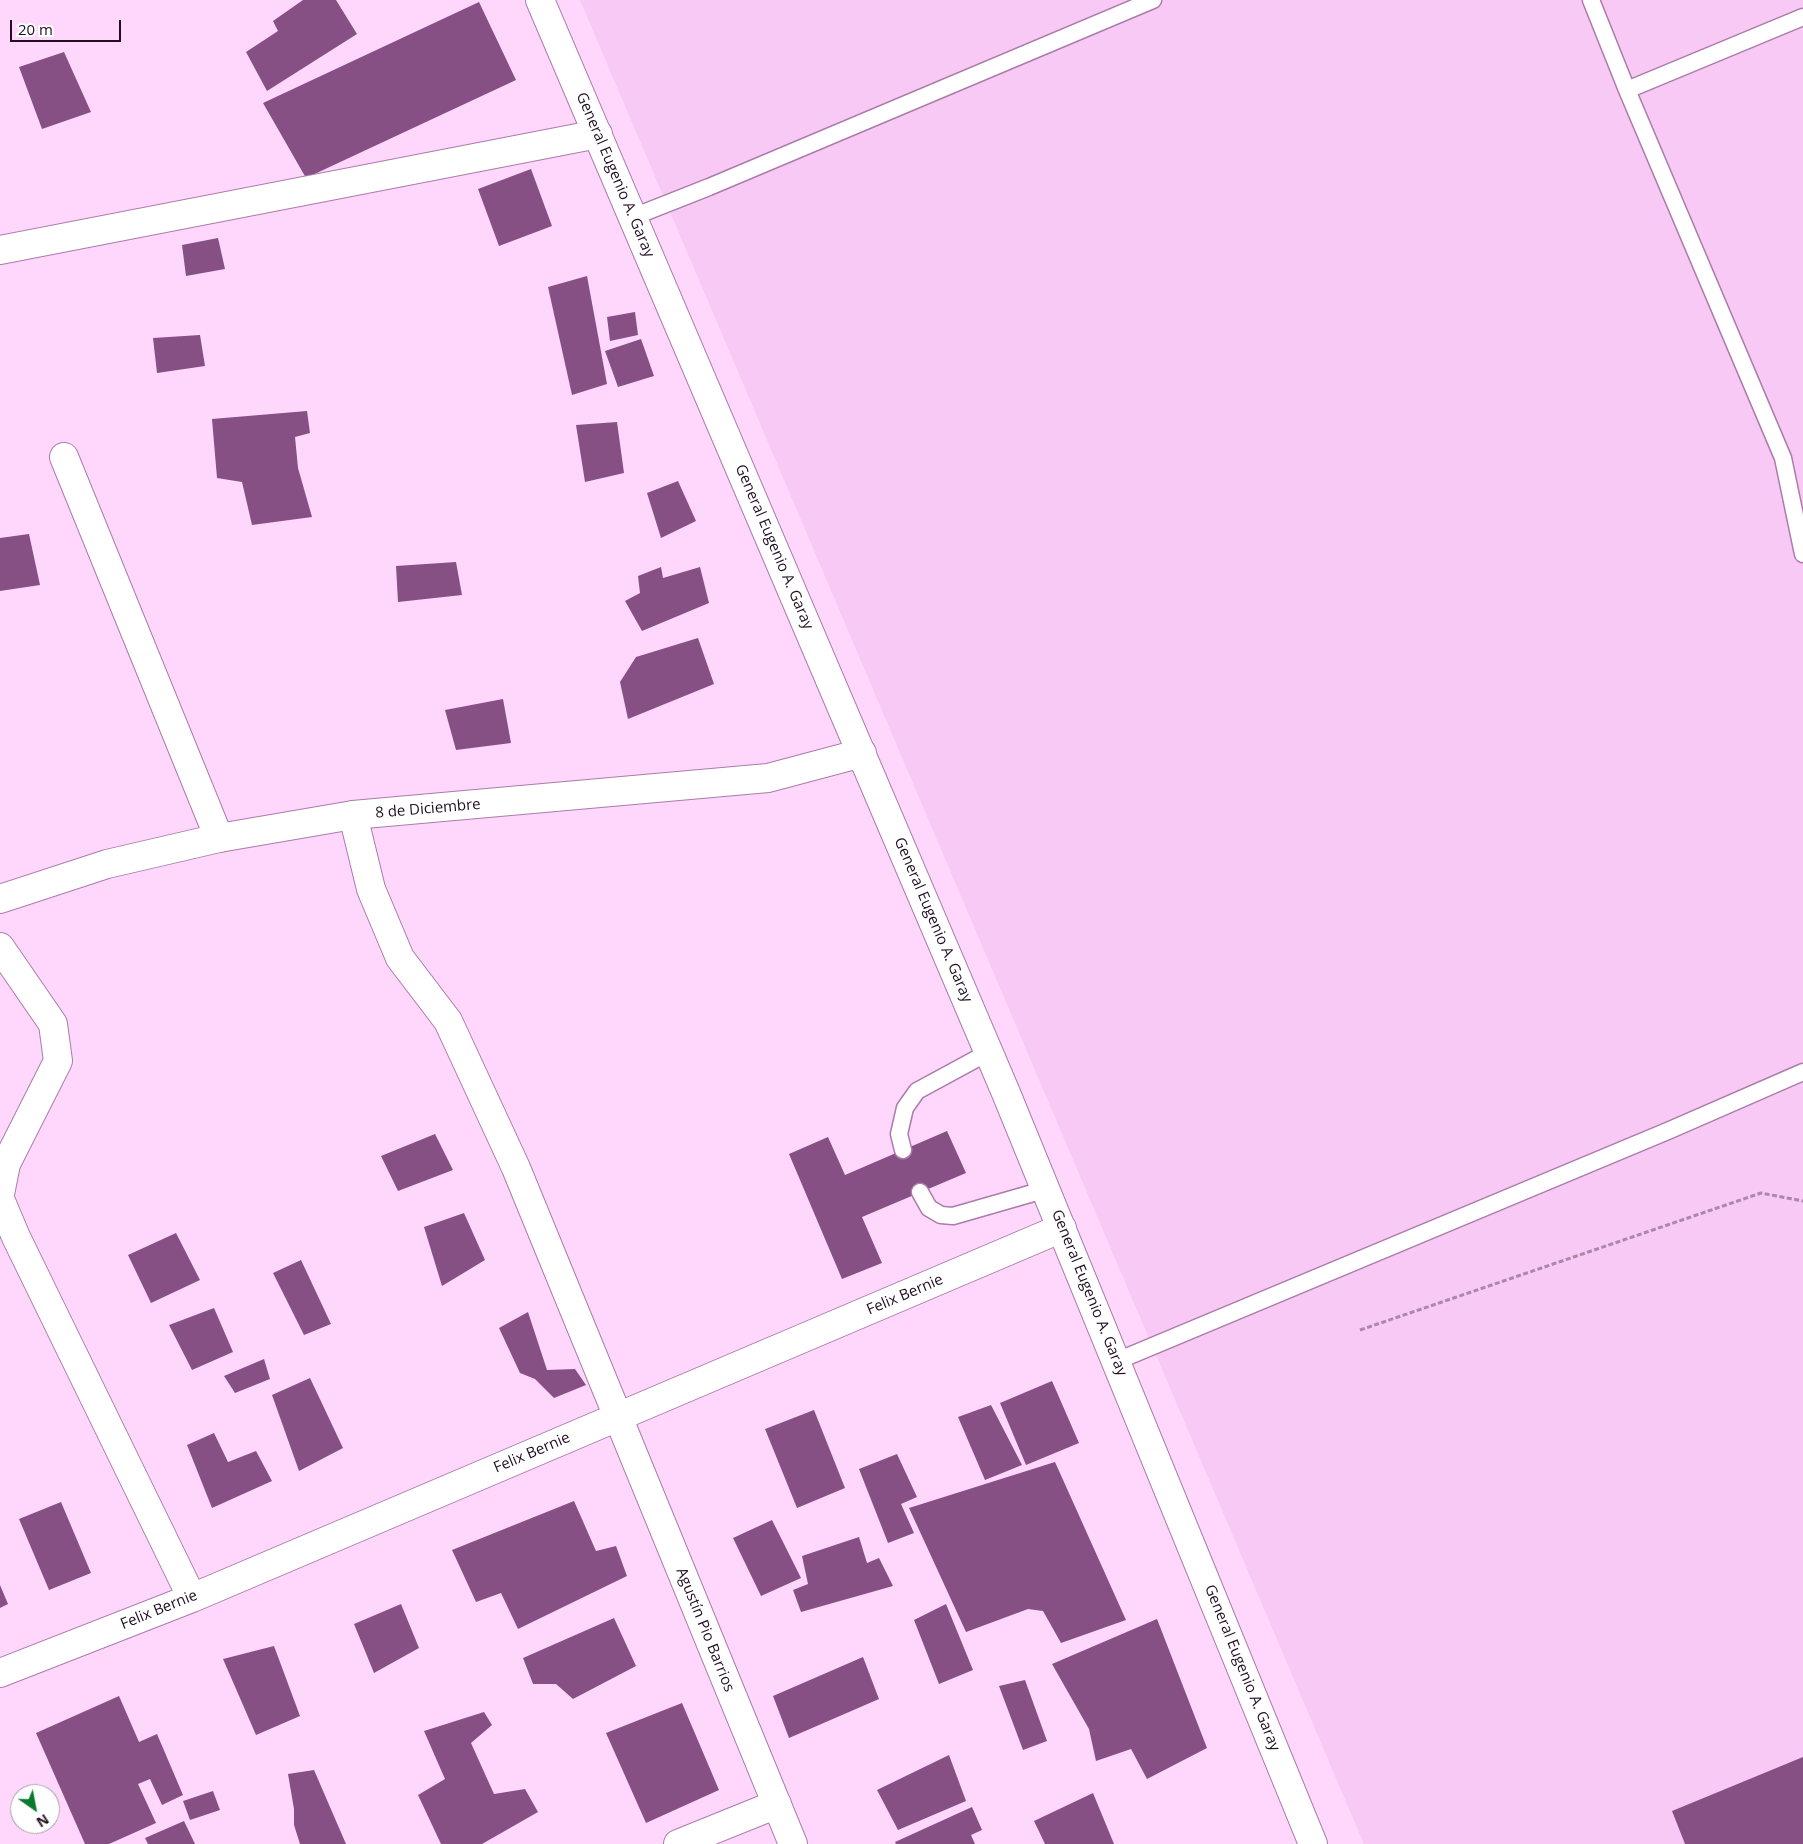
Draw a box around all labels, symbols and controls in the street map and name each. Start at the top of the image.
scale bar [12,10,124,42]
text: 20 m [18,19,53,39]
street label: General Eugenio A. Garay [572,90,658,260]
street label: General Eugenio A. Garay [731,462,817,632]
street label: 8 de Diciembre [375,795,481,823]
street label: General Eugenio A. Garay [890,835,976,1005]
street label: General Eugenio A. Garay [1047,1207,1131,1379]
street label: Felix Bernie [864,1271,946,1319]
street label: Felix Bernie [491,1429,573,1477]
street label: Agustín Pio Barrios [672,1565,738,1695]
street label: General Eugenio A. Garay [1200,1582,1284,1754]
street label: Felix Bernie [118,1586,200,1634]
north arrow [10,1784,60,1834]
text: N [33,1810,53,1832]

